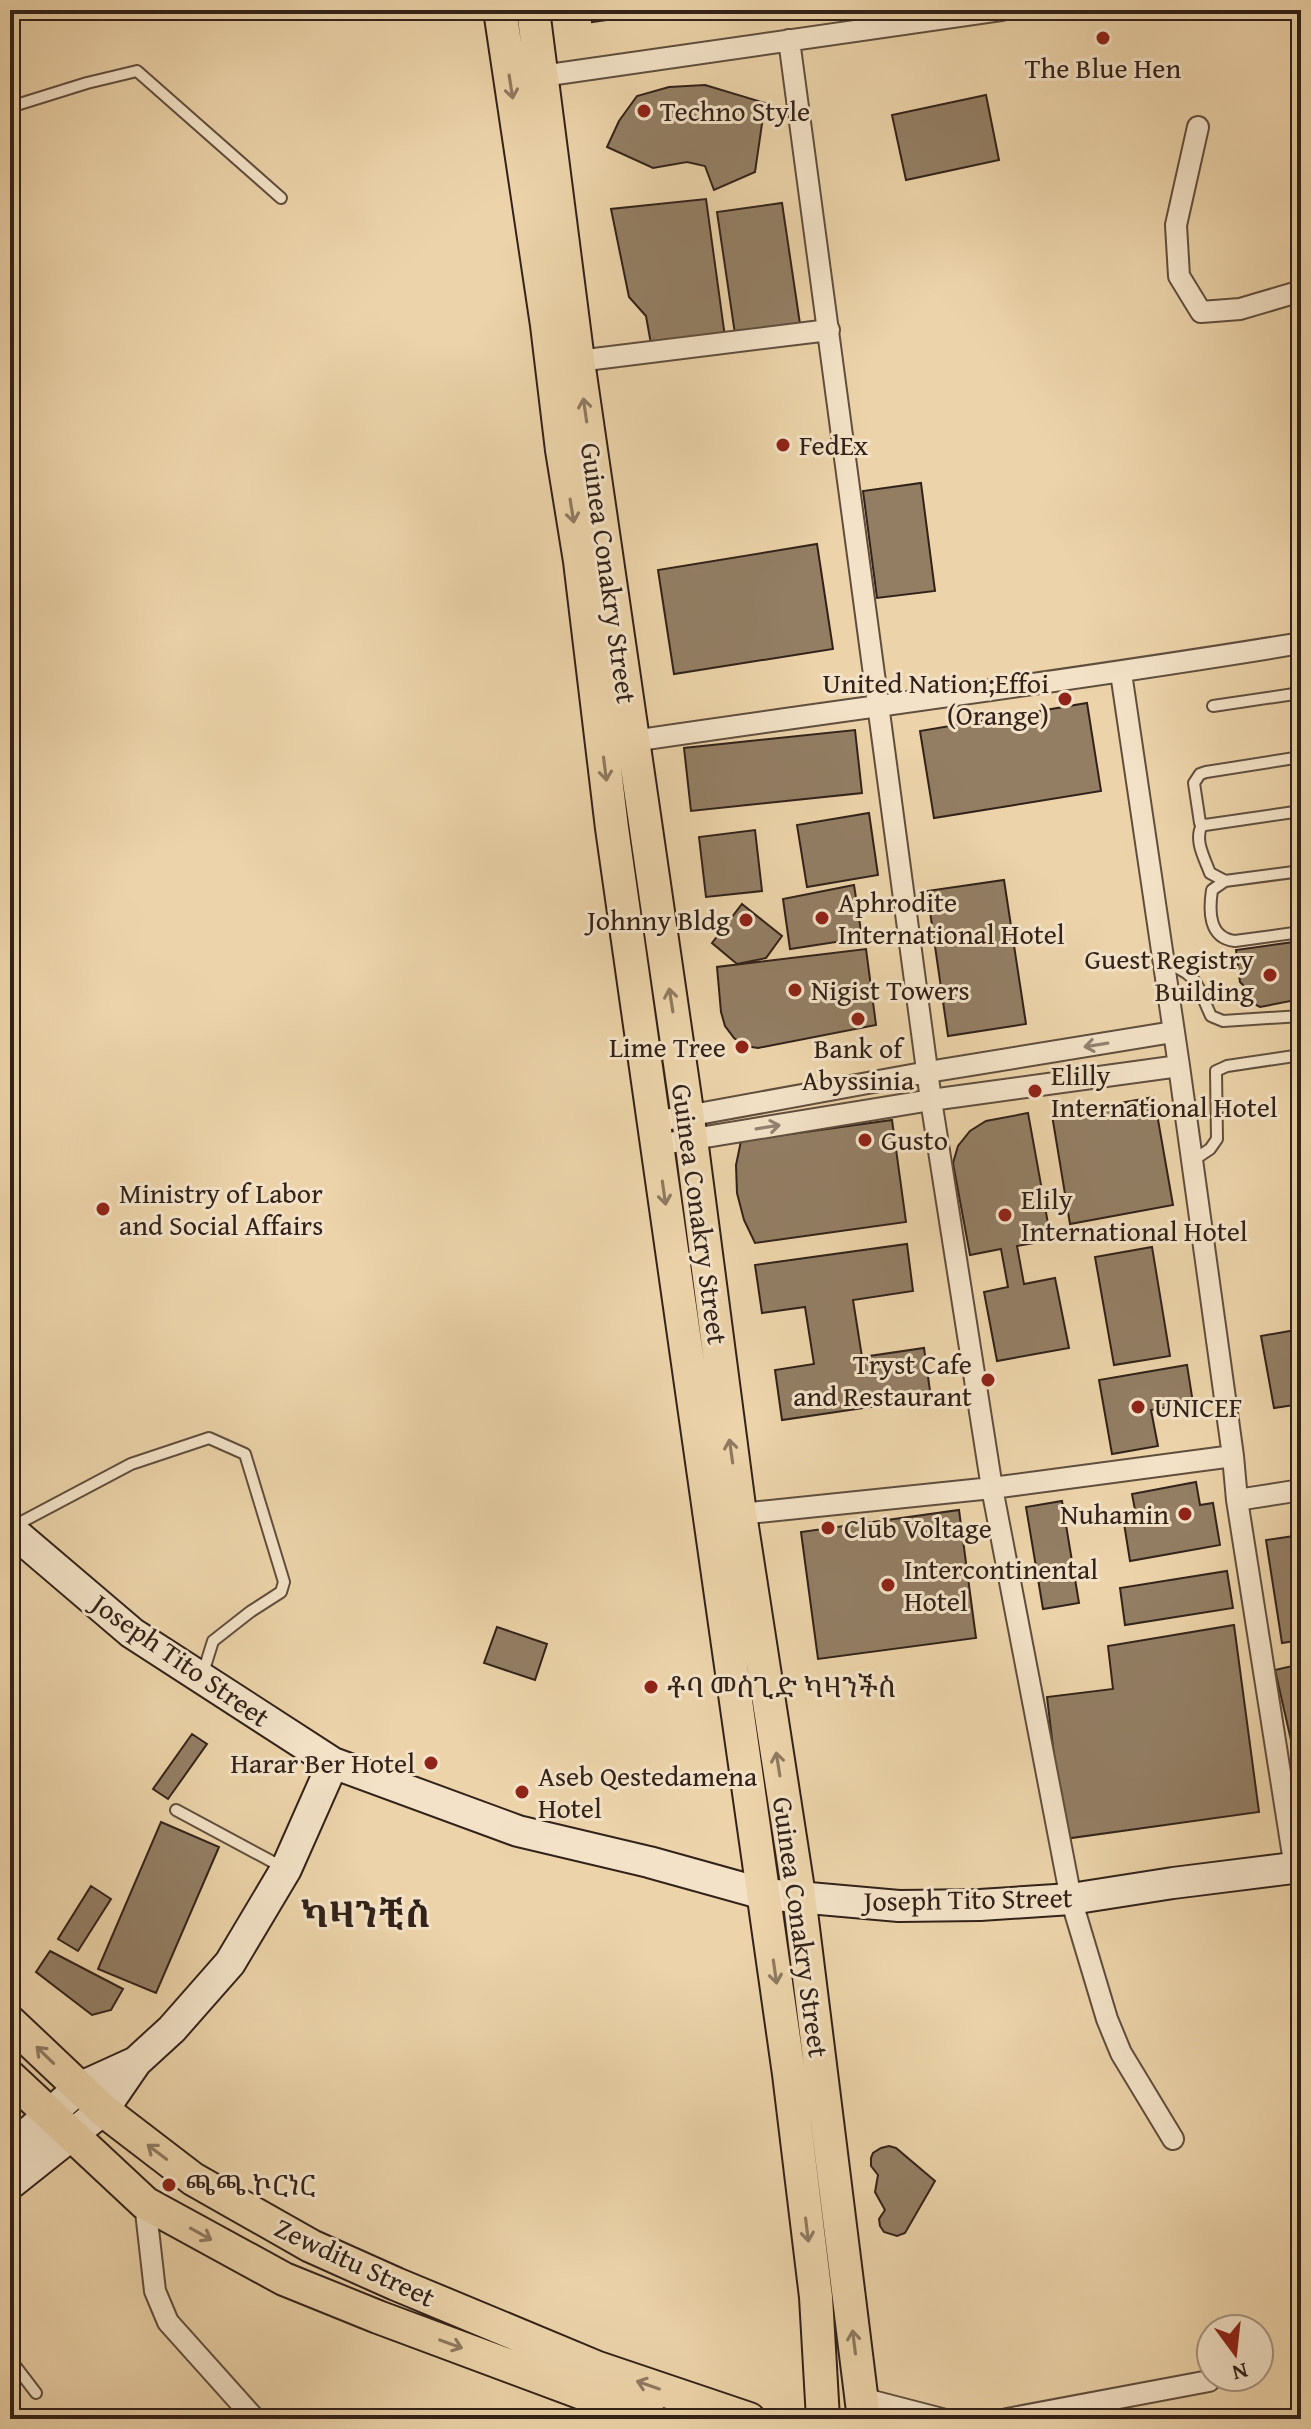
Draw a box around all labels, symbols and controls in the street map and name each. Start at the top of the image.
marker: The Blue Hen [1094,29,1112,47]
place label: The Blue Hen [1025,47,1181,88]
one-way arrow [505,74,520,99]
place label: Techno Style [660,90,810,131]
marker: Techno Style [635,102,653,120]
one-way arrow [577,398,592,423]
place label: FedEx [799,424,869,465]
marker: FedEx [774,436,792,454]
street label: Guinea Conakry Street [571,440,648,706]
one-way arrow [565,498,580,523]
place label: United Nation;Effoi (Orange) [822,662,1049,735]
marker: United Nation;Effoi (Orange) [1056,690,1074,708]
one-way arrow [597,755,612,782]
place label: Aphrodite International Hotel [838,881,1065,954]
place label: Johnny Bldg [584,899,730,940]
marker: Aphrodite International Hotel [813,909,831,927]
marker: Johnny Bldg [737,911,755,929]
place label: Guest Registry Building [1085,938,1254,1011]
marker: Guest Registry Building [1261,966,1279,984]
place label: Nigist Towers [811,969,970,1010]
marker: Nigist Towers [786,981,804,999]
one-way arrow [663,987,678,1013]
marker: Bank of Abyssinia [849,1010,867,1028]
place label: Lime Tree [609,1026,726,1067]
place label: Bank of Abyssinia [802,1027,915,1100]
marker: Lime Tree [733,1038,751,1056]
one-way arrow [1084,1038,1110,1053]
place label: Elilly International Hotel [1051,1054,1278,1127]
street label: Guinea Conakry Street [662,1081,739,1347]
marker: Elilly International Hotel [1026,1082,1044,1100]
one-way arrow [755,1118,780,1133]
place label: Gusto [881,1119,948,1160]
marker: Gusto [856,1131,874,1149]
place label: Ministry of Labor and Social Affairs [119,1172,323,1245]
place label: Elily International Hotel [1021,1178,1248,1251]
one-way arrow [657,1179,672,1205]
marker: Ministry of Labor and Social Affairs [94,1200,112,1218]
marker: Elily International Hotel [996,1206,1014,1224]
place label: Tryst Cafe and Restaurant [793,1343,972,1416]
marker: Tryst Cafe and Restaurant [979,1371,997,1389]
place label: UNICEF [1154,1386,1242,1427]
marker: UNICEF [1129,1398,1147,1416]
one-way arrow [724,1439,739,1465]
place label: Nuhamin [1060,1493,1169,1534]
marker: Nuhamin [1176,1505,1194,1523]
place label: Club Voltage [844,1507,992,1548]
marker: Club Voltage [819,1519,837,1537]
place label: Intercontinental Hotel [904,1548,1098,1621]
marker: Intercontinental Hotel [879,1576,897,1594]
street label: Joseph Tito Street [81,1581,279,1736]
place label: ቶባ መስጊድ ካዛንችስ [667,1666,896,1707]
marker: ቶባ መስጊድ ካዛንችስ [642,1678,660,1696]
place label: Harar Ber Hotel [231,1742,415,1783]
one-way arrow [770,1752,785,1777]
marker: Harar Ber Hotel [422,1754,440,1772]
place label: Aseb Qestedamena Hotel [538,1755,758,1828]
marker: Aseb Qestedamena Hotel [513,1783,531,1801]
street label: Guinea Conakry Street [763,1794,840,2060]
street label: Joseph Tito Street [860,1876,1073,1921]
district label: ካዛንቺስ [300,1887,430,1940]
one-way arrow [768,1959,783,1984]
one-way arrow [35,2046,55,2065]
one-way arrow [147,2143,168,2160]
place label: ጫጫ ኮርነር [185,2164,316,2205]
marker: ጫጫ ኮርነር [160,2176,178,2194]
street label: Zewditu Street [268,2206,442,2317]
one-way arrow [800,2216,815,2243]
one-way arrow [189,2226,213,2242]
north arrow [1195,2313,1275,2393]
one-way arrow [846,2329,861,2355]
one-way arrow [438,2338,462,2352]
text: N [1229,2355,1251,2390]
one-way arrow [636,2376,661,2391]

